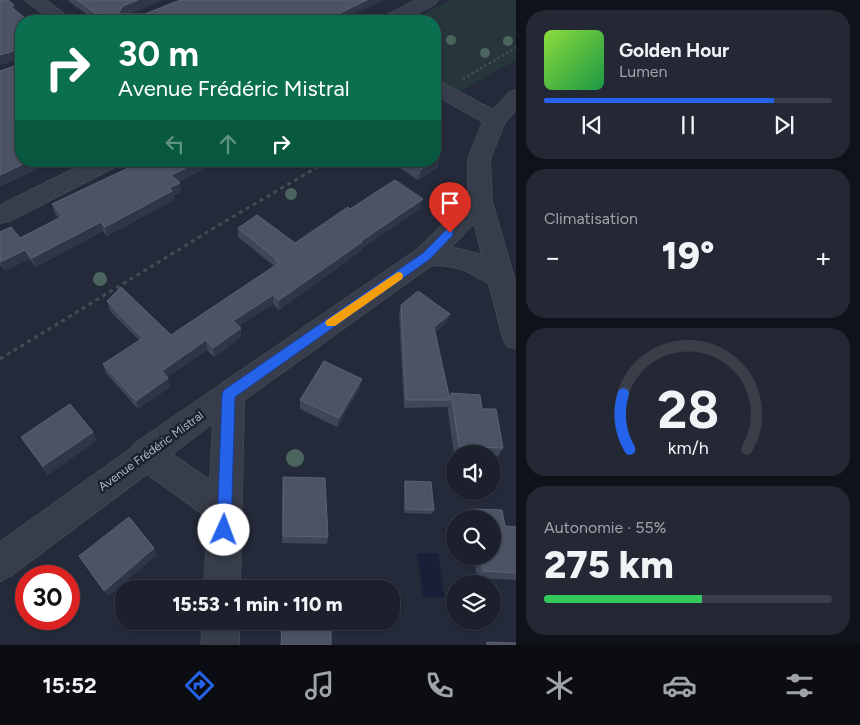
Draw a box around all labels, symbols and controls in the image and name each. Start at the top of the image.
text: 30 m [118,33,199,75]
icon: right [35,35,100,100]
text: Golden Hour [619,39,729,62]
text: Lumen [619,62,668,81]
text: Avenue Frédéric Mistral [118,75,350,102]
icon: previous [578,111,606,139]
icon: pause [674,111,702,139]
icon: next [770,111,798,139]
icon: left [161,130,189,158]
icon: ahead [214,130,242,158]
icon: right [267,130,295,158]
pin [429,182,471,233]
icon: arrive [436,189,464,217]
text: Climatisation [544,209,638,228]
text: 19° [661,233,715,279]
text: − [544,240,561,274]
text: + [815,240,832,274]
text: 28 [657,379,719,441]
street label: Avenue Frédéric Mistral [96,408,206,494]
text: km/h [668,437,708,458]
map controls [446,445,501,630]
button: sound [446,445,501,500]
position arrow [197,503,249,555]
button: search [446,510,501,565]
text: Autonomie · 55% [544,518,666,537]
text: 275 km [544,542,674,588]
speed limit sign: 30 [15,565,80,630]
button: layers [446,575,501,630]
text: 15:53 · 1 min · 110 m [172,593,343,616]
icon: directions [182,668,217,703]
icon: music [302,668,337,703]
icon: phone [422,668,457,703]
icon: climate [542,668,577,703]
icon: car [662,668,697,703]
icon: filters [782,668,817,703]
text: 15:52 [43,672,97,699]

